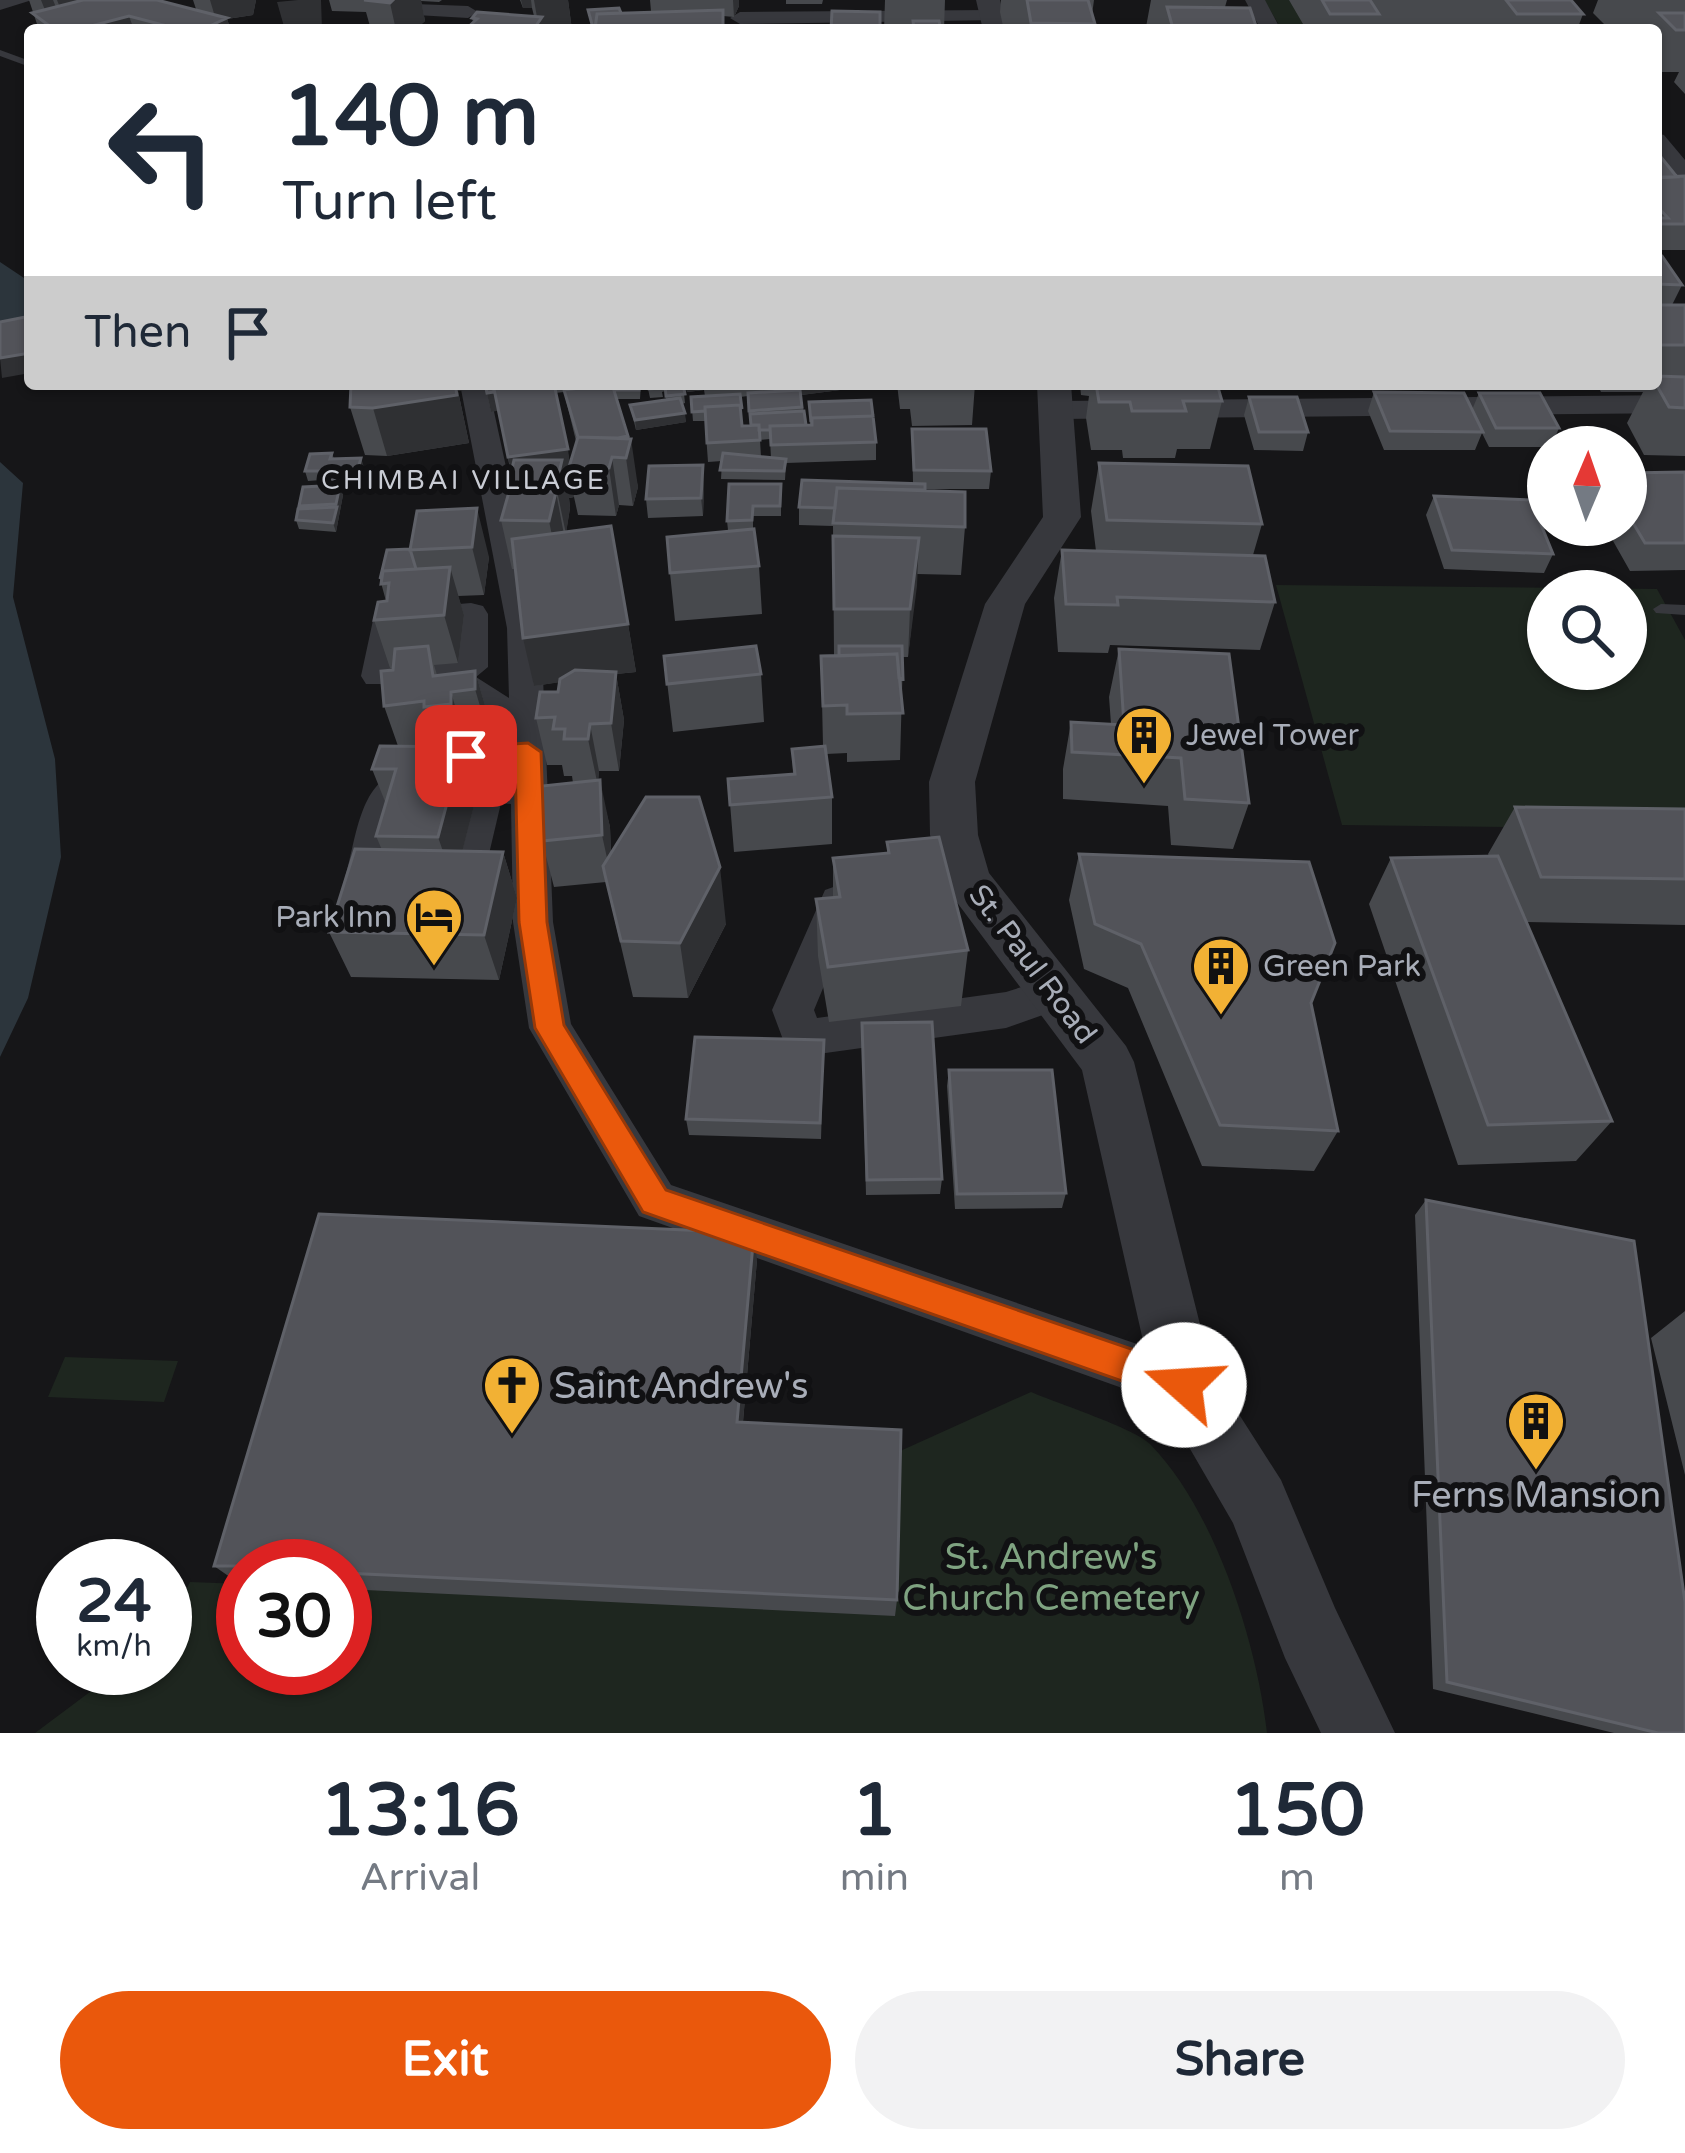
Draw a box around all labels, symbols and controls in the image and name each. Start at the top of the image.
text: 140 m [282,67,539,168]
icon: left [84,72,240,228]
text: Turn left [282,169,497,234]
icon: arrive [215,300,281,366]
text: Then [84,306,191,360]
north arrow [1527,426,1647,546]
map controls [1527,426,1647,690]
district label: CHIMBAI VILLAGE [321,464,607,497]
button: search [1527,570,1647,690]
building icon: Jewel Tower [1113,704,1175,786]
pin [415,705,517,807]
place label: Jewel Tower [1186,717,1360,754]
icon: arrive [433,723,499,789]
street label: St. Paul Road [961,877,1105,1051]
hotel icon: Park Inn [403,886,465,968]
place label: Park Inn [275,899,392,936]
building icon: Green Park [1190,935,1252,1017]
place label: Green Park [1263,948,1421,985]
position arrow [1121,1322,1247,1448]
church icon: Saint Andrew's [481,1354,543,1436]
place label: Saint Andrew's [554,1365,808,1408]
building icon: Ferns Mansion [1505,1390,1567,1472]
place label: Ferns Mansion [1411,1474,1661,1517]
park label: St. Andrew's Church Cemetery [902,1536,1200,1620]
speed limit sign: 30 [216,1539,372,1695]
text: 24 [76,1566,152,1638]
text: km/h [76,1628,152,1665]
text: 13:16 [320,1768,520,1855]
text: 1 [852,1768,897,1855]
text: 150 [1229,1768,1365,1855]
text: Arrival [360,1854,480,1901]
text: min [840,1854,909,1901]
text: m [1279,1854,1315,1901]
button: Exit [60,1991,831,2129]
button: Share [855,1991,1625,2129]

